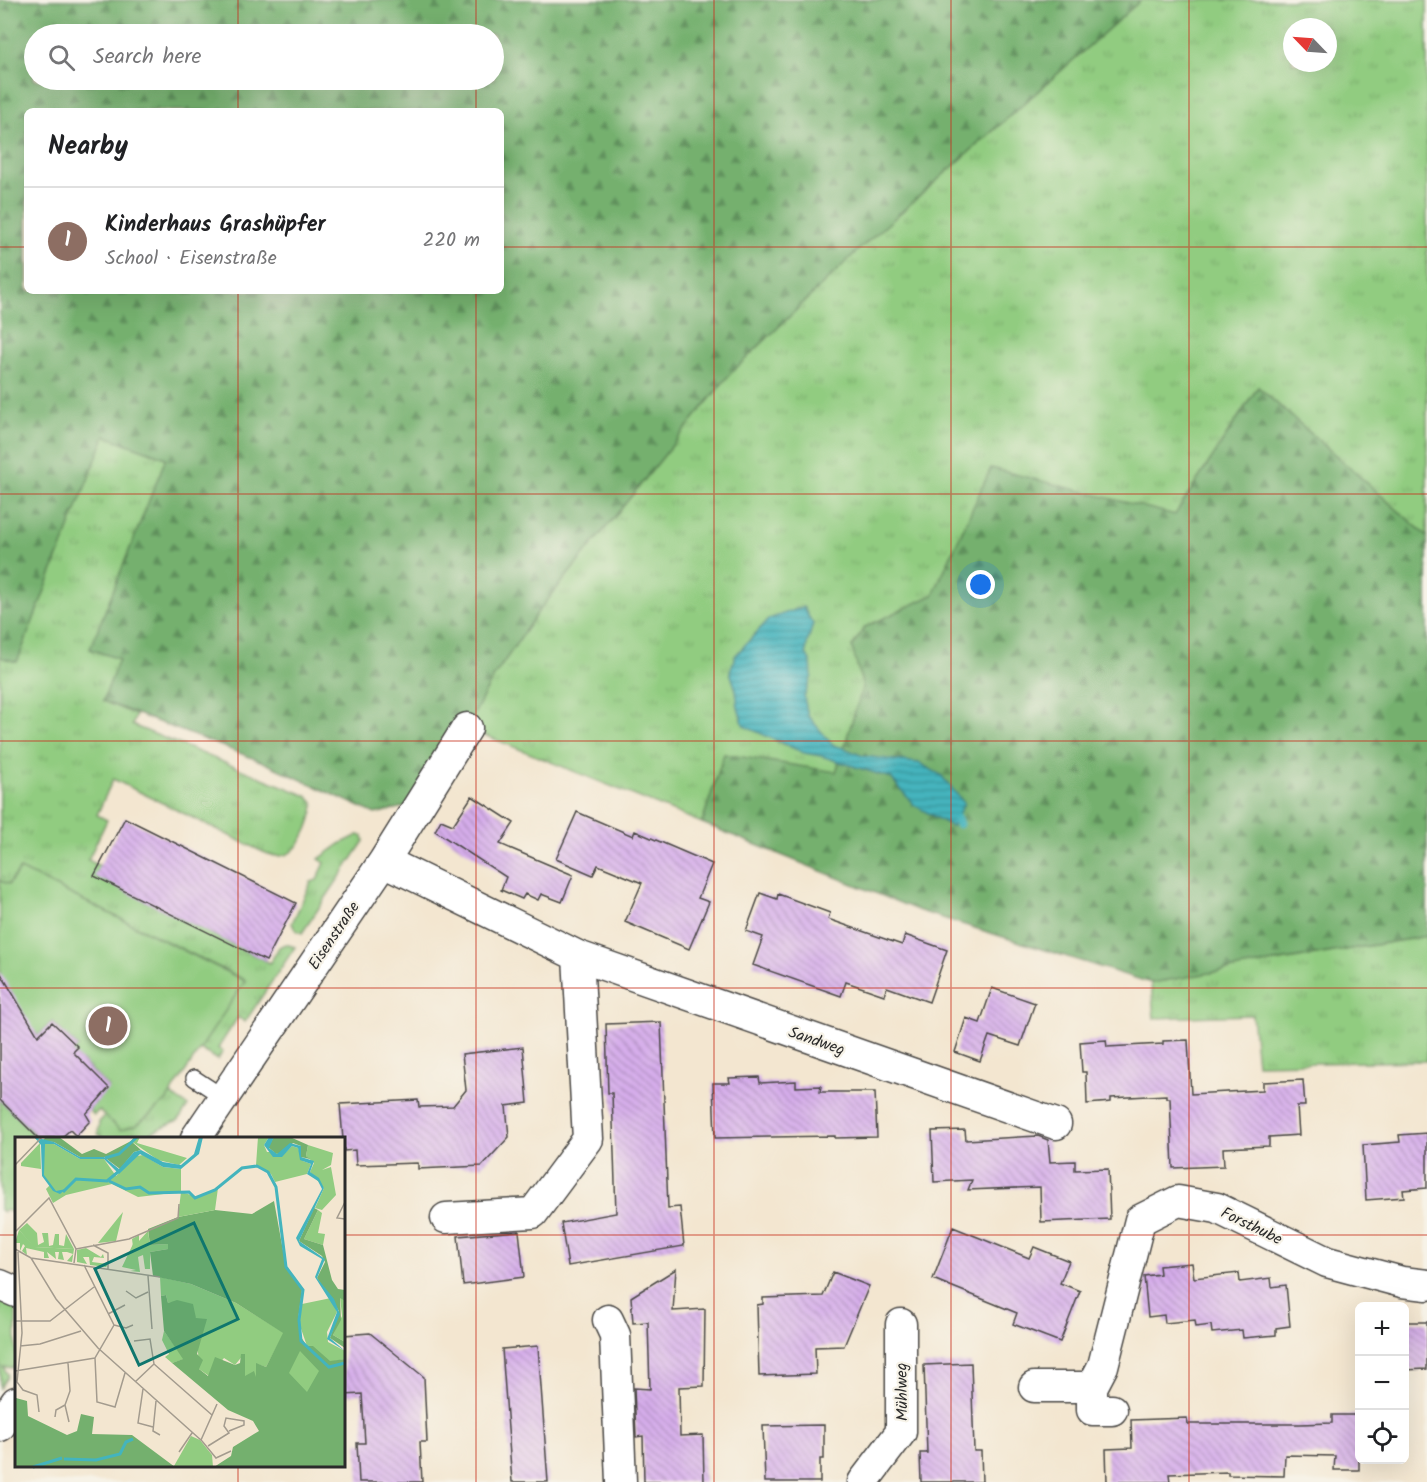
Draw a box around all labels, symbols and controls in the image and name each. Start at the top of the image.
north arrow [1283,18,1337,72]
search box [24,24,504,90]
text: Search here [93,40,201,75]
icon: search [45,41,78,74]
text: Nearby [48,126,128,168]
text: Kinderhaus Grashüpfer [105,208,325,243]
text: 1 [64,225,71,257]
text: 220 m [423,225,480,257]
text: School · Eisenstraße [105,243,277,275]
your location [966,570,995,599]
street label: Eisenstraße [302,896,366,975]
pin: 1 [88,1004,128,1048]
street label: Sandweg [785,1020,848,1063]
inset map [15,1137,345,1467]
street label: Forsthube [1216,1201,1286,1252]
map controls [1355,1302,1409,1464]
button: + [1355,1302,1409,1356]
button: − [1355,1356,1409,1410]
street label: Mühlweg [889,1363,916,1421]
button: locate [1355,1410,1409,1464]

